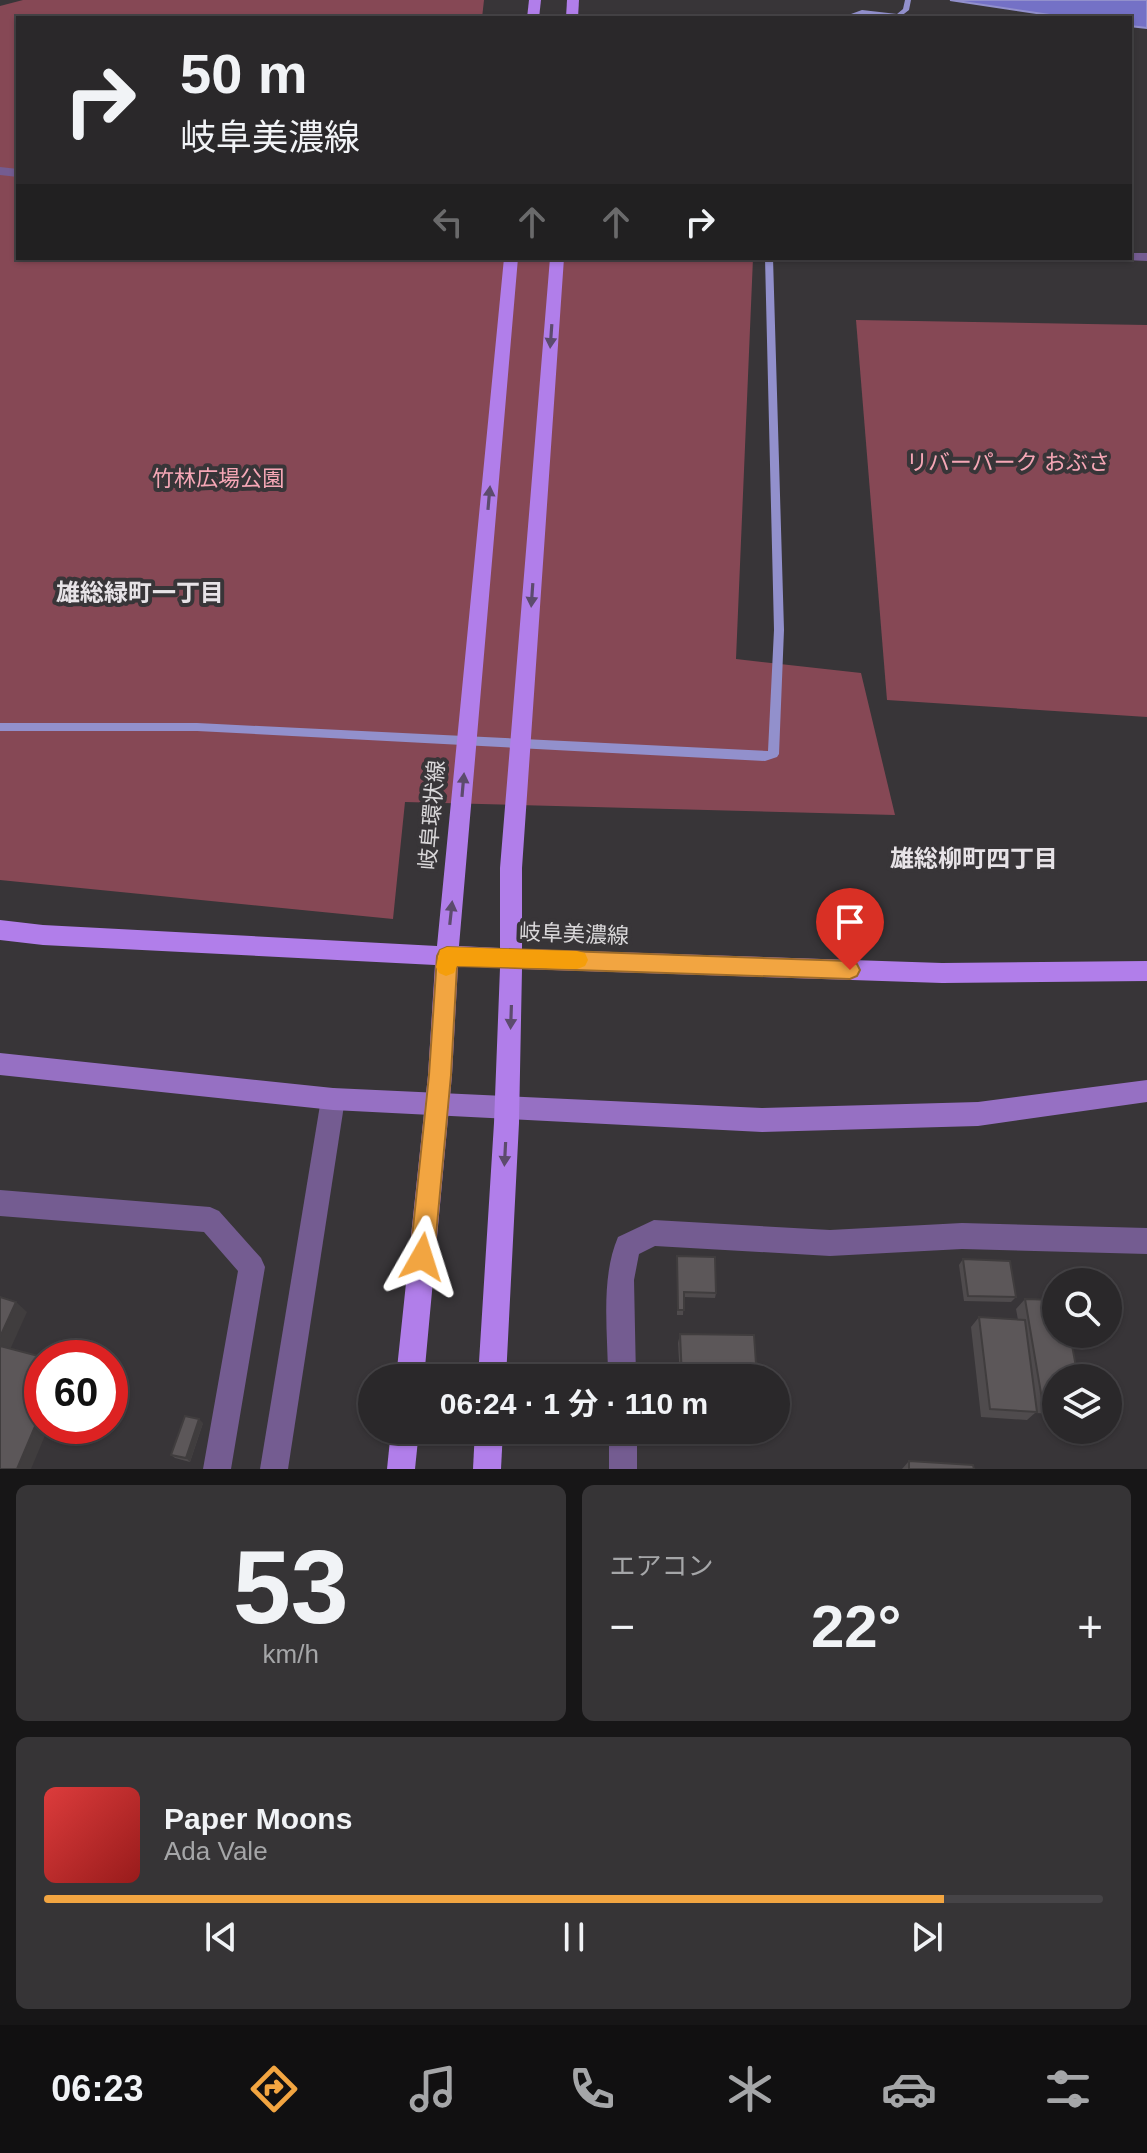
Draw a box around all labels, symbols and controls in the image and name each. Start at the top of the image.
text: 50 m [180,42,308,105]
icon: right [48,48,152,152]
text: 岐阜美濃線 [180,117,360,158]
icon: left [426,200,470,244]
icon: ahead [510,200,554,244]
icon: ahead [594,200,638,244]
icon: right [678,200,722,244]
one-way arrow [544,324,557,349]
park label: リバーパーク おぶさ [906,450,1110,475]
park label: 竹林広場公園 [152,466,284,491]
one-way arrow [483,485,496,510]
district label: 雄総緑町一丁目 [56,579,224,606]
one-way arrow [525,583,538,608]
street label: 岐阜環状線 [415,759,449,871]
one-way arrow [457,772,470,797]
district label: 雄総柳町四丁目 [890,845,1058,872]
pin [816,888,884,970]
one-way arrow [445,900,458,925]
icon: arrive [828,900,872,944]
street label: 岐阜美濃線 [519,920,629,948]
one-way arrow [505,1005,517,1030]
one-way arrow [498,1142,511,1167]
position arrow [380,1215,464,1299]
map controls [1042,1268,1122,1444]
button: search [1042,1268,1122,1348]
speed limit sign: 60 [24,1340,128,1444]
button: layers [1042,1364,1122,1444]
text: 06:24 · 1 分 · 110 m [440,1387,708,1420]
text: 53 [233,1529,349,1645]
text: エアコン [610,1551,714,1581]
text: 22° [811,1593,902,1660]
text: − [610,1602,635,1651]
text: + [1077,1602,1103,1651]
text: km/h [263,1639,319,1669]
text: Paper Moons [164,1802,352,1835]
text: Ada Vale [164,1836,268,1866]
icon: previous [199,1915,243,1959]
icon: pause [552,1915,596,1959]
icon: next [905,1915,949,1959]
icon: directions [246,2061,302,2117]
icon: music [405,2061,461,2117]
icon: phone [564,2061,620,2117]
icon: climate [722,2061,778,2117]
icon: car [881,2061,937,2117]
icon: filters [1040,2061,1096,2117]
text: 06:23 [51,2068,143,2109]

